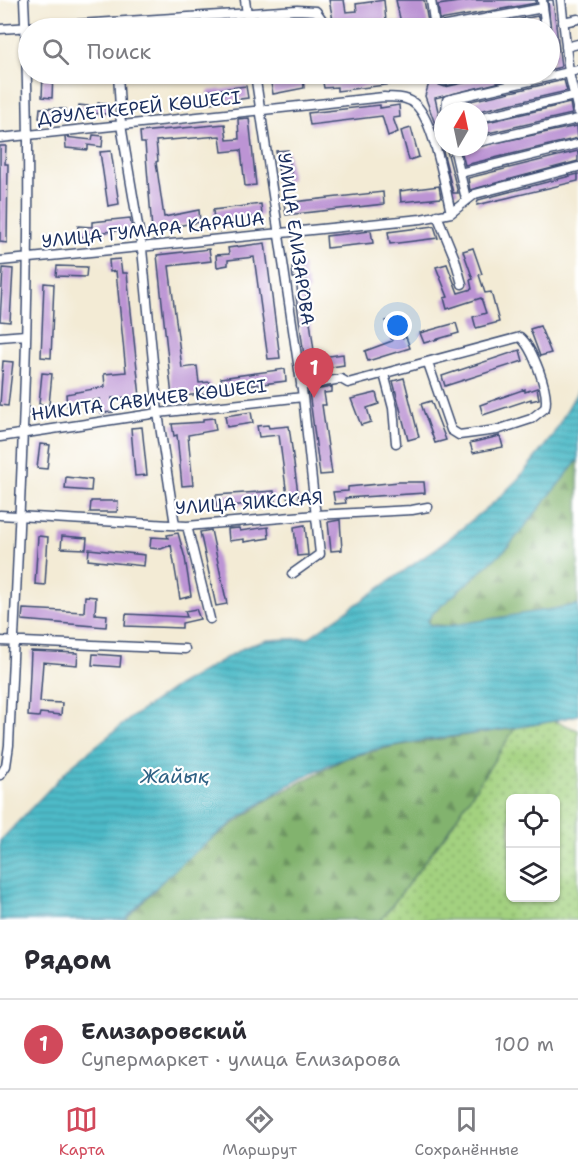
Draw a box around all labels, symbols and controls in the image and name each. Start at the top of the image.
search box [18,18,560,84]
icon: search [39,35,72,68]
text: Поиск [87,37,151,66]
street label: ДӘУЛЕТКЕРЕЙ КӨШЕСІ [36,85,242,131]
north arrow [434,102,488,156]
street label: УЛИЦА ЕЛИЗАРОВА [272,151,320,327]
street label: УЛИЦА ГУМАРА КАРАША [40,206,266,254]
your location [383,311,412,340]
pin: 1 [294,348,334,398]
street label: НИКИТА САВИЧЕВ КӨШЕСІ [30,374,268,426]
street label: УЛИЦА ЯИКСКАЯ [174,486,324,520]
water label: Жайық [140,763,209,789]
map controls [506,794,560,902]
button: locate [506,794,560,848]
button: layers [506,848,560,902]
text: Рядом [24,942,111,977]
text: Елизаровский [81,1017,247,1046]
text: 1 [39,1031,48,1057]
text: 100 m [494,1031,554,1057]
text: Супермаркет · улица Елизарова [81,1046,400,1072]
tab: Карта [59,1103,105,1160]
tab: Маршрут [222,1103,297,1160]
tab: Сохранённые [415,1103,519,1160]

